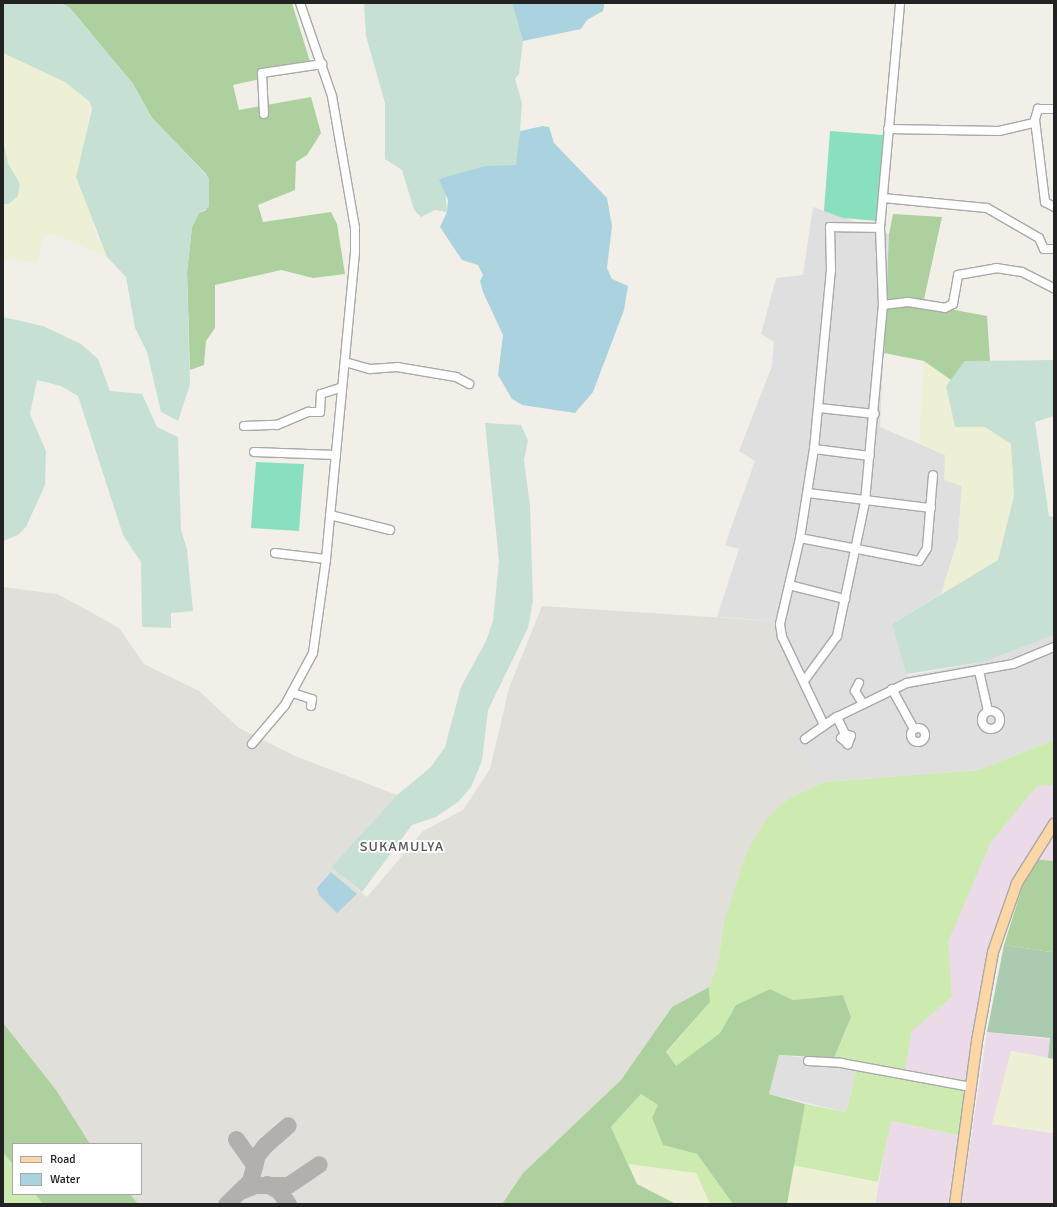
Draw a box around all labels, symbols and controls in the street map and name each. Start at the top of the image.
district label: SUKAMULYA [360,839,444,855]
legend [12,1143,142,1195]
text: Road [50,1152,76,1167]
text: Water [50,1172,80,1187]

